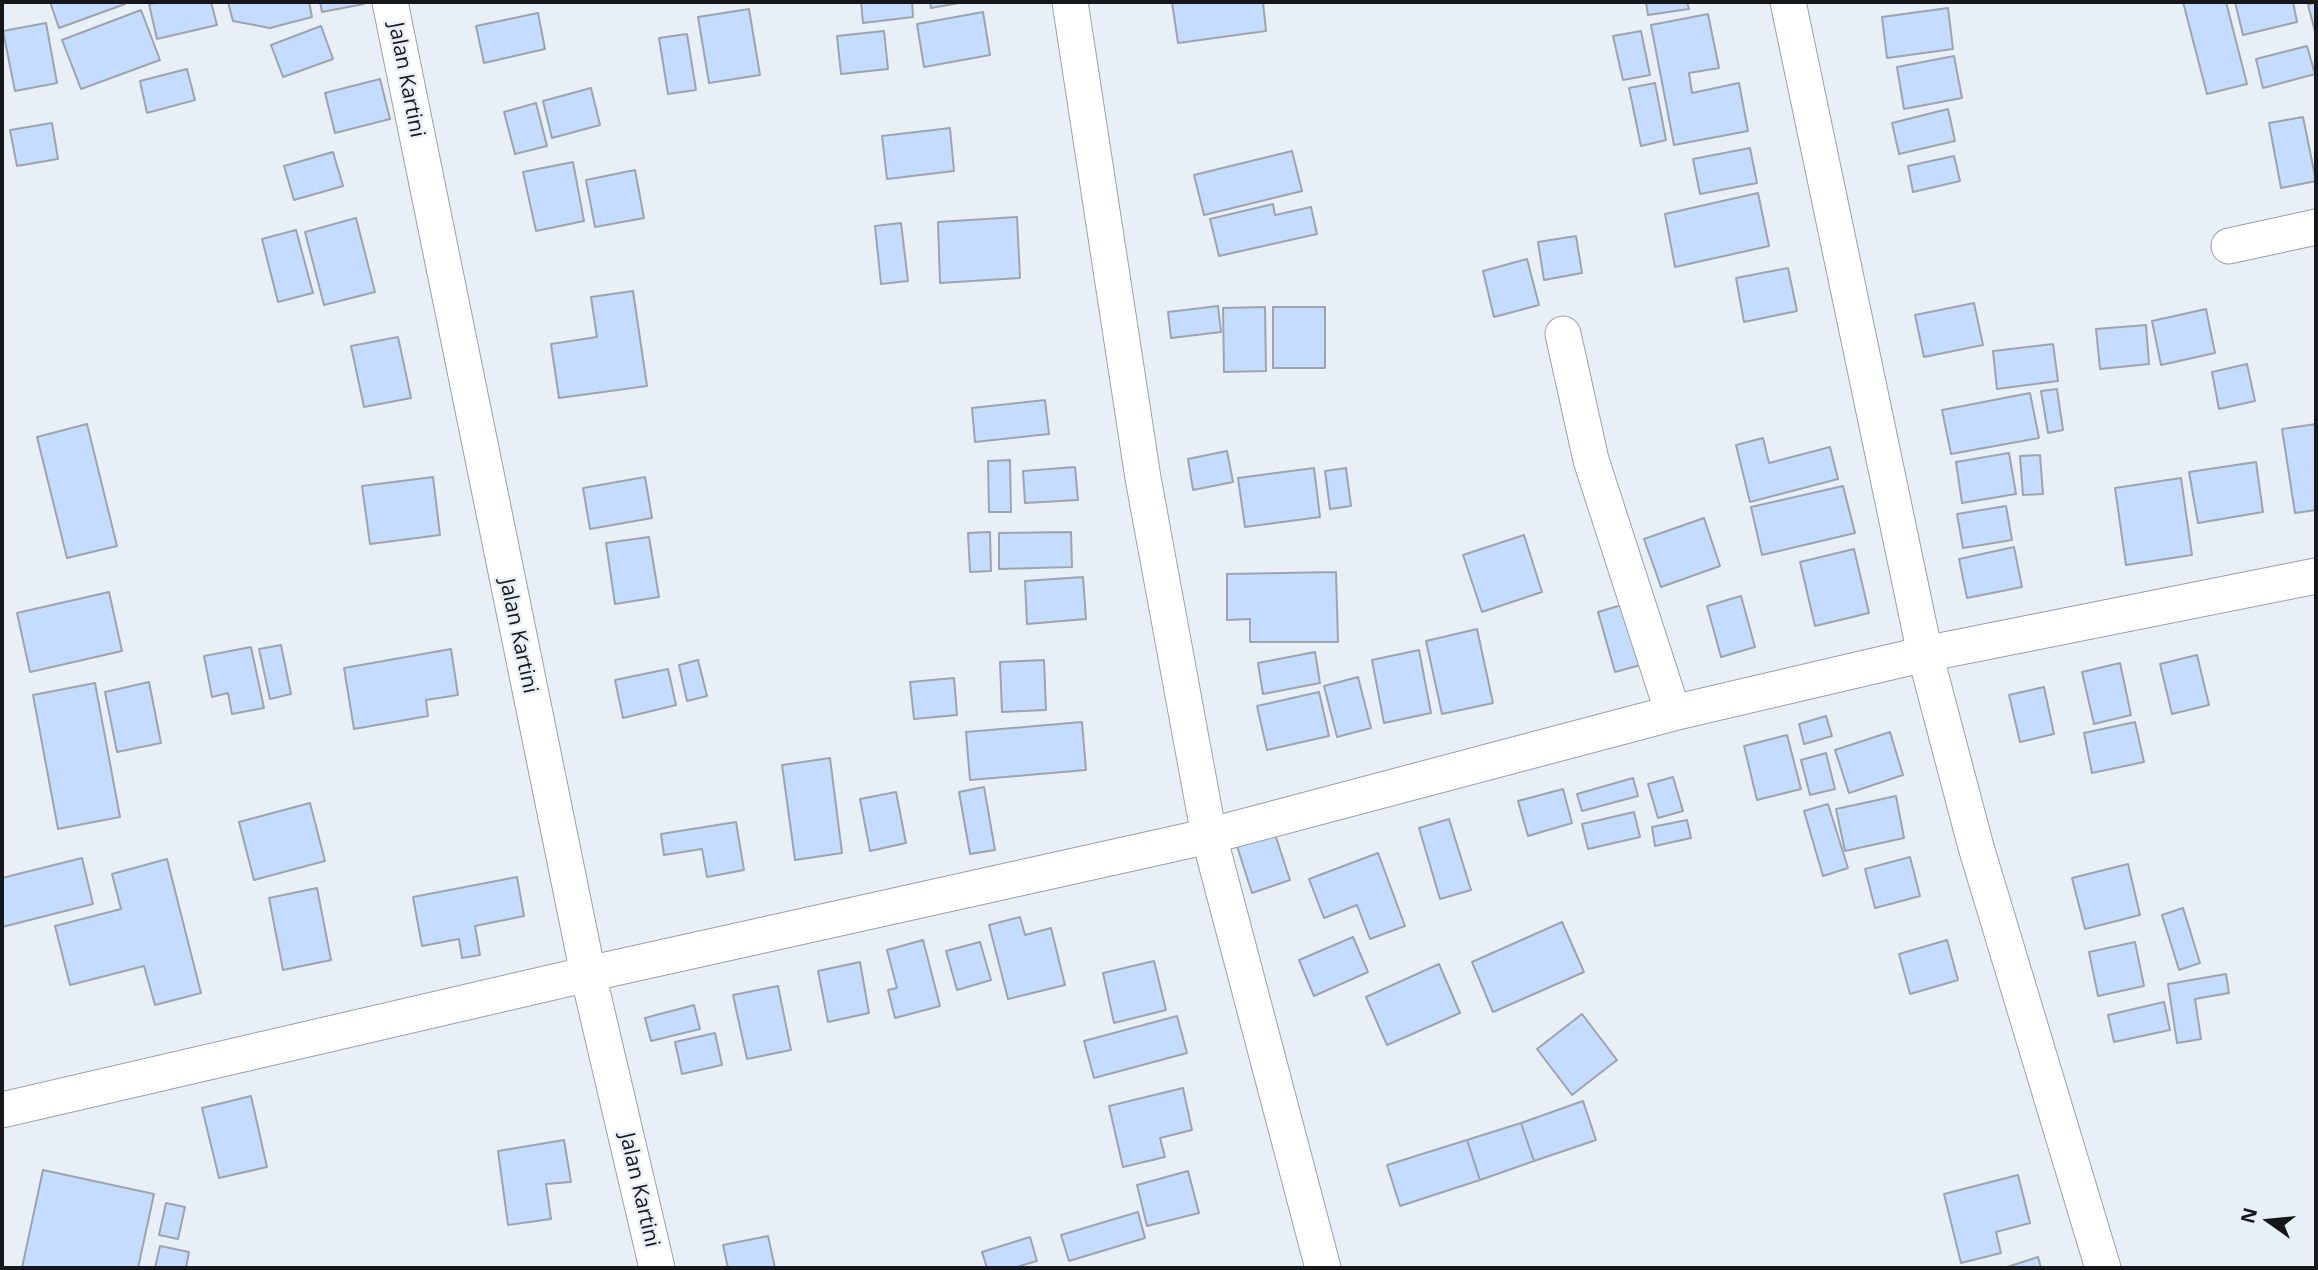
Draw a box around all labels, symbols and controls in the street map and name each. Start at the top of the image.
street label: Jalan Kartini [382,20,430,140]
street label: Jalan Kartini [494,576,542,696]
street label: Jalan Kartini [614,1130,664,1250]
north arrow [2234,1186,2304,1256]
text: N [2234,1205,2263,1226]

